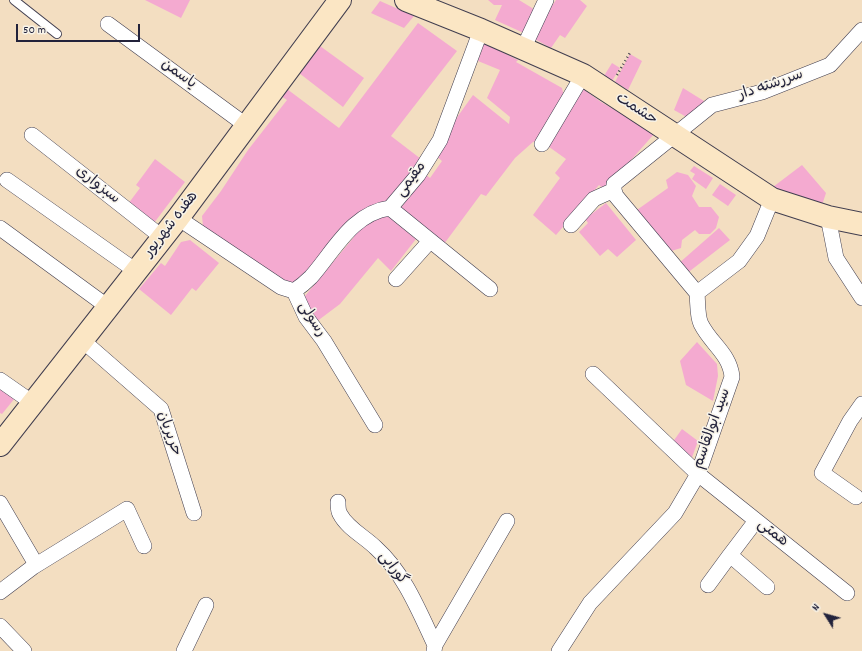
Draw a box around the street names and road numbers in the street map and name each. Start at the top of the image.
street label: یاسمن [157,56,199,94]
street label: سررشته دار [736,66,806,106]
street label: حشمت [612,90,660,130]
street label: مقیمی [393,159,431,201]
street label: سبزواری [71,163,123,209]
street label: هفده شهریور [141,189,203,261]
street label: رسولی [293,299,329,341]
street label: سید ابوالقاسم [690,386,736,472]
street label: حریریان [152,409,184,459]
street label: همتی [753,516,791,552]
street label: گورابی [374,549,410,589]

